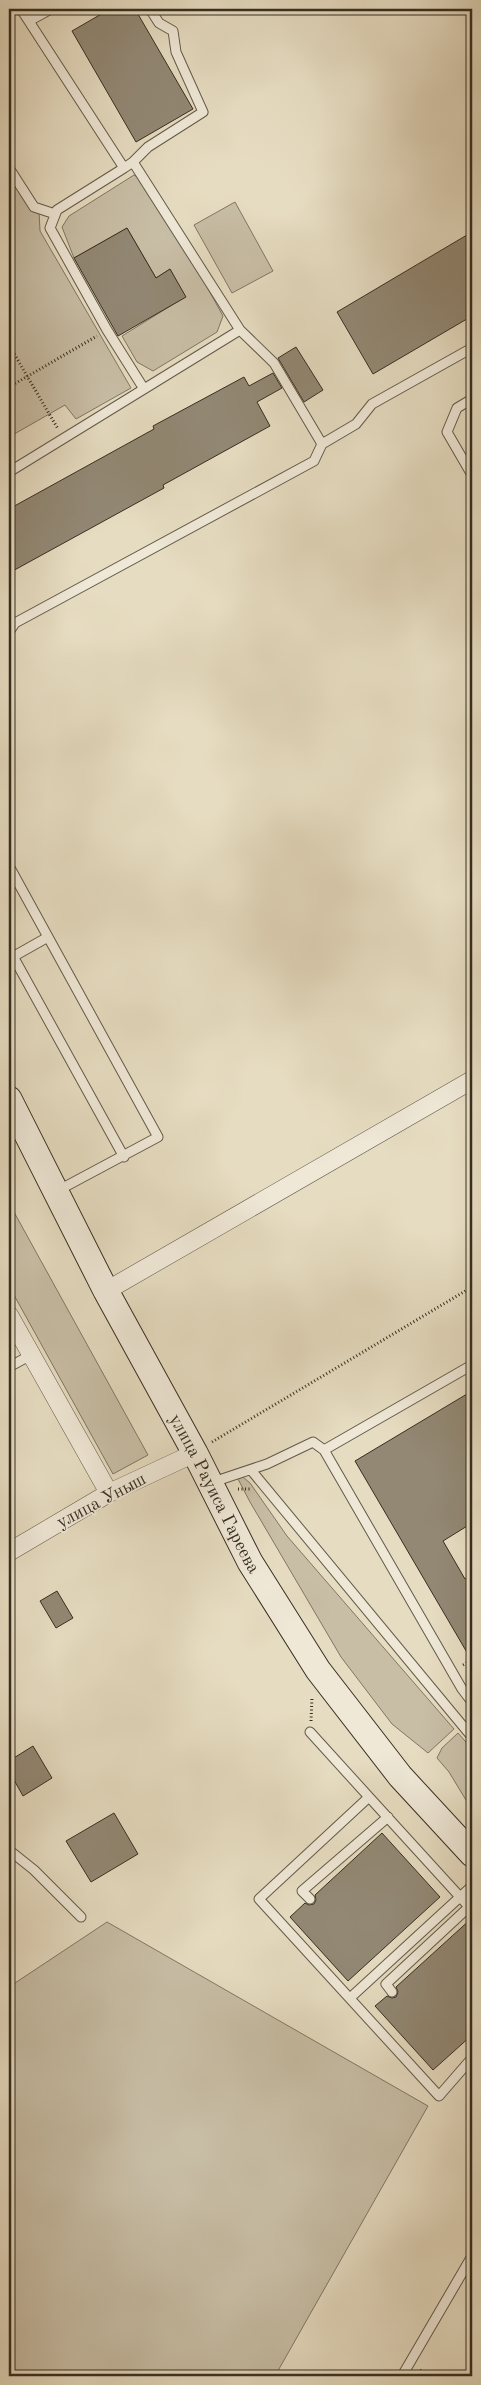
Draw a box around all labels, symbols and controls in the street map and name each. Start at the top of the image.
street label: улица Рауиса Гареева [165,1411,263,1577]
street label: улица Уныш [54,1470,149,1532]

